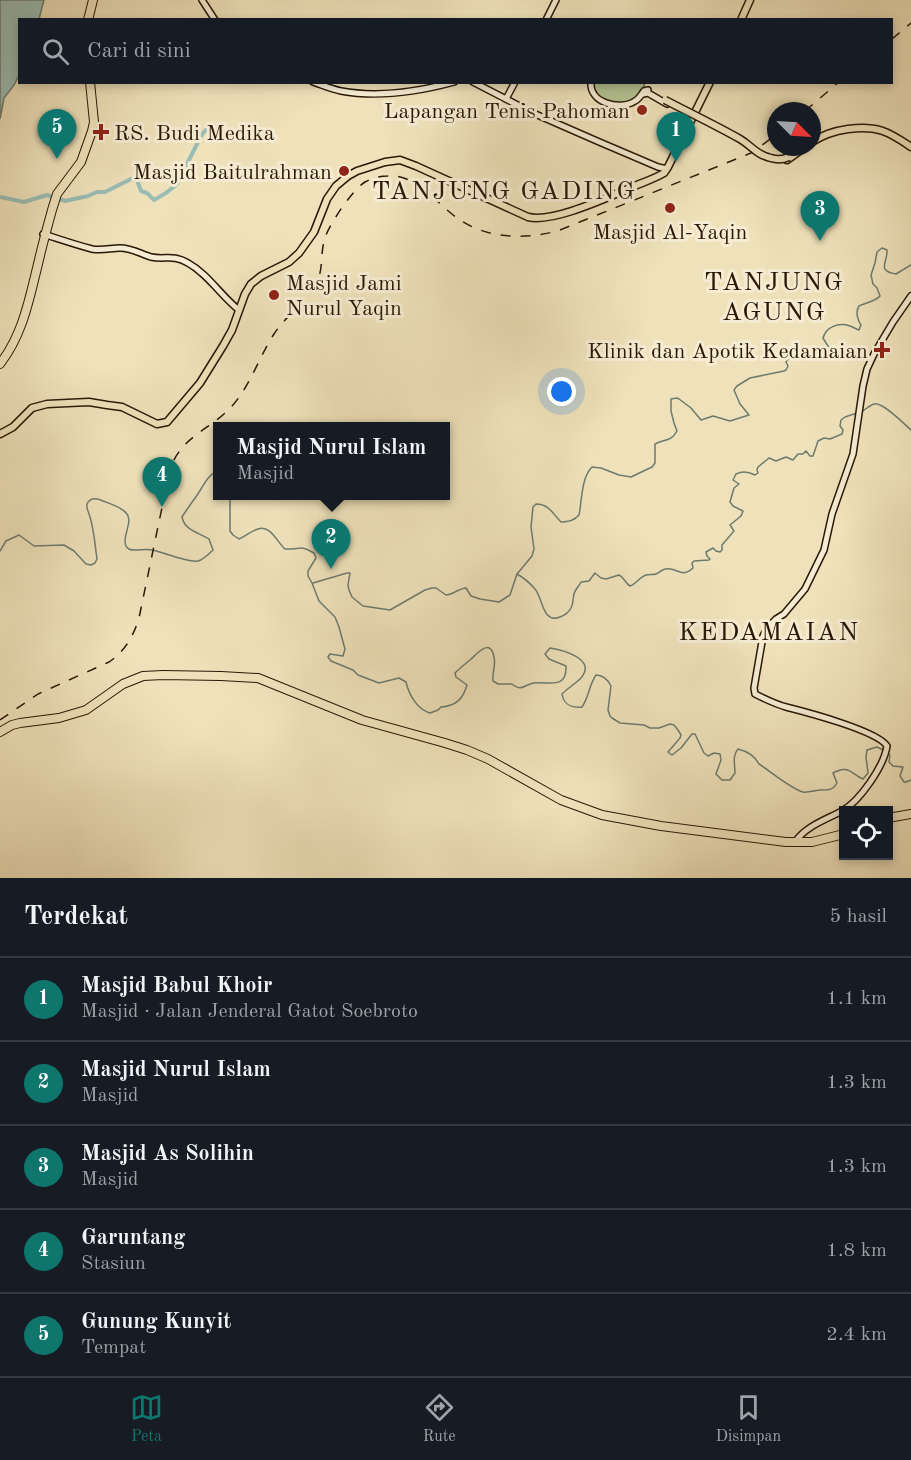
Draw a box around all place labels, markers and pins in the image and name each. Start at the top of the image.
place label: Lapangan Tenis Pahoman [384,101,630,123]
marker: Lapangan Tenis Pahoman [635,103,649,117]
pin: 5 [38,110,76,159]
pin: 1 [656,112,696,162]
marker: RS. Budi Medika [92,123,110,141]
place label: RS. Budi Medika [114,123,275,145]
place label: Masjid Baitulrahman [133,162,332,184]
marker: Masjid Baitulrahman [337,164,351,178]
pin: 3 [800,192,840,241]
marker: Masjid Al-Yaqin [663,201,677,215]
place label: Masjid Al-Yaqin [593,222,747,244]
place label: Masjid Jami Nurul Yaqin [286,273,402,320]
marker: Masjid Jami Nurul Yaqin [267,288,281,302]
place label: Klinik dan Apotik Kedamaian [587,341,868,363]
marker: Klinik dan Apotik Kedamaian [873,341,891,359]
pin: 4 [142,458,182,507]
pin: 2 [312,520,350,569]

